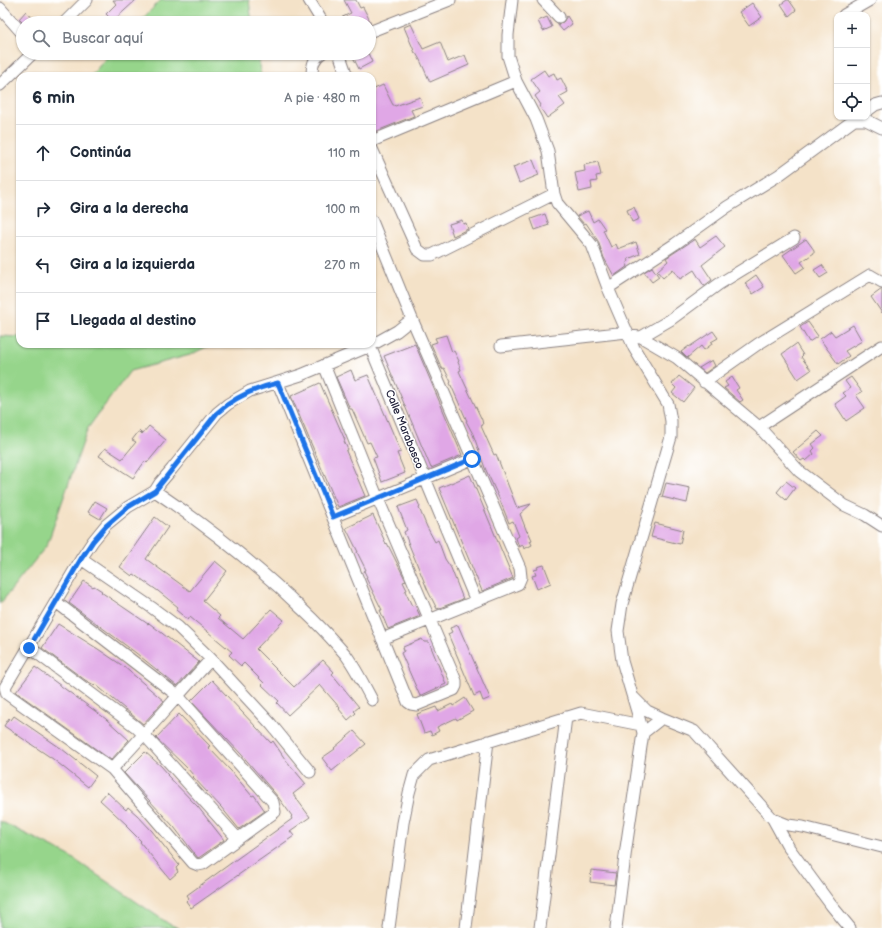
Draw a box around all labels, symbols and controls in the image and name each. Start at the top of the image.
map controls [834,12,870,120]
button: + [834,12,870,48]
search box [16,16,376,60]
icon: search [30,27,52,49]
text: Buscar aquí [62,29,143,48]
button: − [834,48,870,84]
button: locate [834,84,870,120]
text: 6 min [32,88,75,108]
text: A pie · 480 m [284,90,360,106]
icon: ahead [32,142,54,164]
text: Continúa [70,143,131,162]
text: 110 m [328,145,360,161]
icon: right [32,198,54,220]
text: Gira a la derecha [70,199,189,218]
text: 100 m [325,201,360,217]
icon: left [32,254,54,276]
text: Gira a la izquierda [70,255,195,274]
text: 270 m [324,257,360,273]
icon: arrive [32,310,54,332]
text: Llegada al destino [70,311,196,330]
street label: Calle Marabasco [383,388,426,471]
route start [463,450,481,468]
route end [20,639,38,657]

